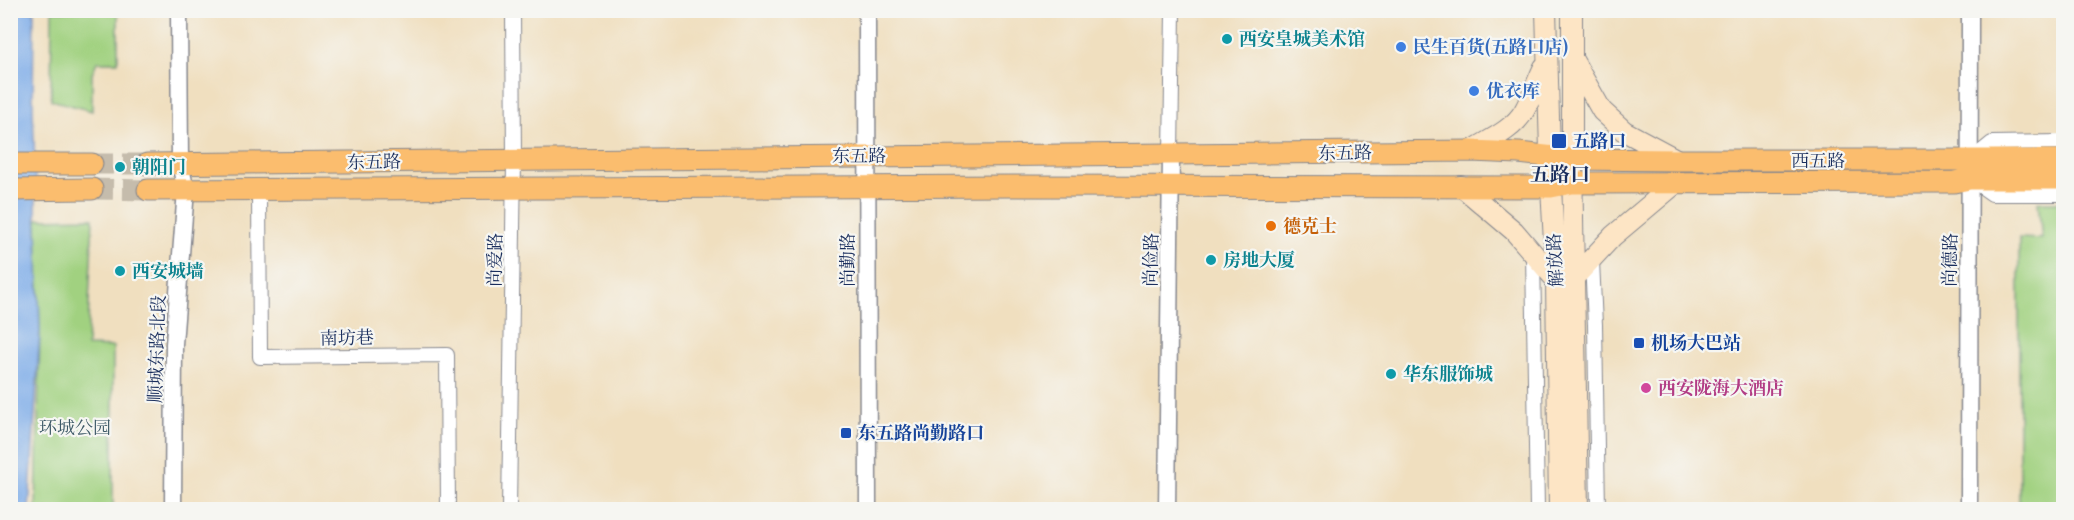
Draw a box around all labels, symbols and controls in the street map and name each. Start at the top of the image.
place label: 西安皇城美术馆 [1239,28,1365,50]
marker: 西安皇城美术馆 [1220,32,1234,46]
place label: 民生百货(五路口店) [1413,36,1568,58]
marker: 民生百货(五路口店) [1394,40,1408,54]
place label: 优衣库 [1486,80,1540,102]
marker: 优衣库 [1467,84,1481,98]
place label: 五路口 [1572,130,1626,152]
marker: 五路口 [1550,132,1568,150]
street label: 东五路 [1318,142,1372,164]
street label: 东五路 [832,145,886,167]
street label: 西五路 [1791,150,1845,172]
street label: 东五路 [347,151,401,173]
place label: 朝阳门 [132,156,186,178]
marker: 朝阳门 [113,160,127,174]
district label: 五路口 [1530,162,1590,186]
place label: 德克士 [1283,215,1337,237]
marker: 德克士 [1264,219,1278,233]
street label: 解放路 [1543,232,1567,288]
street label: 尚爱路 [484,233,506,287]
street label: 尚勤路 [837,233,859,287]
street label: 尚俭路 [1140,233,1162,287]
street label: 尚德路 [1939,233,1961,287]
place label: 房地大厦 [1223,249,1295,271]
marker: 房地大厦 [1204,253,1218,267]
place label: 西安城墙 [132,260,204,282]
marker: 西安城墙 [113,264,127,278]
street label: 顺城东路北段 [144,295,170,403]
street label: 南坊巷 [320,327,374,349]
place label: 机场大巴站 [1651,332,1741,354]
marker: 机场大巴站 [1632,336,1646,350]
place label: 华东服饰城 [1403,363,1493,385]
marker: 华东服饰城 [1384,367,1398,381]
place label: 西安陇海大酒店 [1658,377,1784,399]
marker: 西安陇海大酒店 [1639,381,1653,395]
park label: 环城公园 [39,417,111,439]
place label: 东五路尚勤路口 [858,422,984,444]
marker: 东五路尚勤路口 [839,426,853,440]

